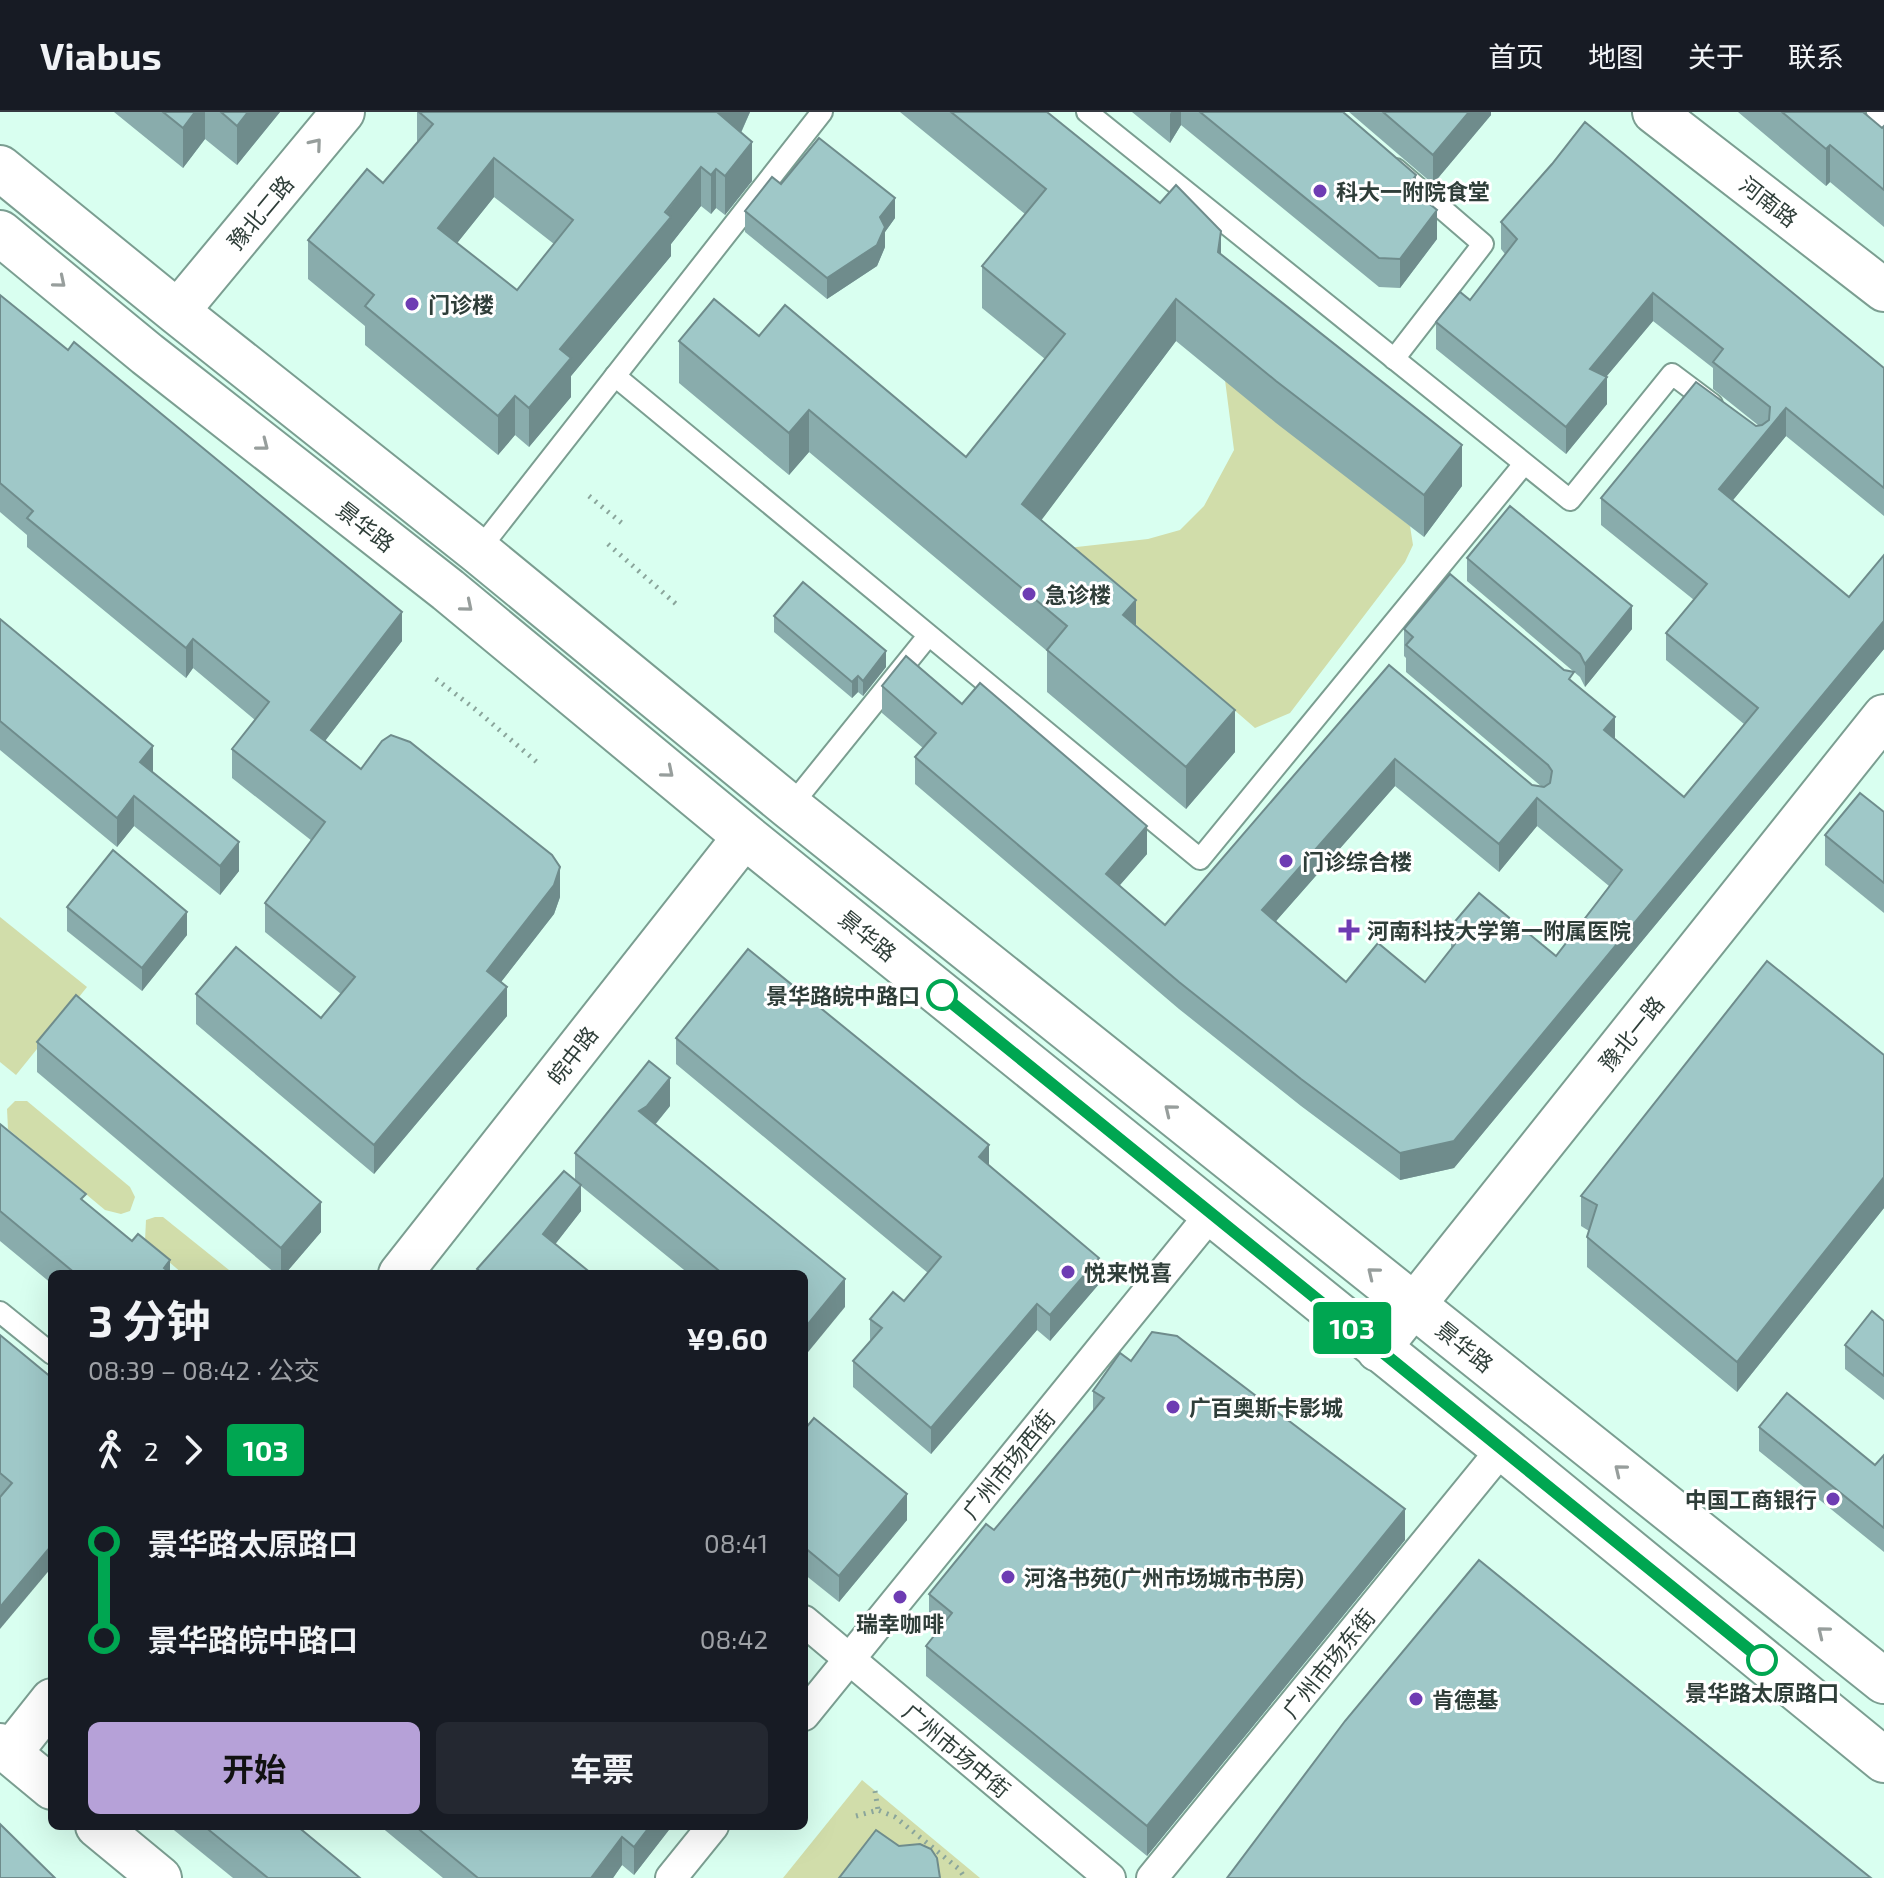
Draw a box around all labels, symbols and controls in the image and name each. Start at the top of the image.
text: Viabus [40,32,162,78]
text: 首页 [1488,39,1544,73]
text: 地图 [1588,39,1644,73]
text: 关于 [1688,39,1744,73]
text: 联系 [1788,39,1844,73]
one-way arrow [306,139,321,153]
street label: 豫北二路 [222,170,298,254]
street label: 河南路 [1735,170,1803,232]
place label: 科大一附院食堂 [1336,178,1490,204]
marker: 科大一附院食堂 [1311,182,1329,200]
one-way arrow [51,273,66,287]
place label: 门诊楼 [428,291,494,317]
marker: 门诊楼 [403,295,421,313]
one-way arrow [254,435,268,450]
street label: 景华路 [332,495,400,557]
place label: 急诊楼 [1045,581,1111,607]
marker: 急诊楼 [1020,585,1038,603]
one-way arrow [458,596,473,611]
one-way arrow [658,762,673,777]
place label: 门诊综合楼 [1302,848,1412,874]
marker: 门诊综合楼 [1277,852,1295,870]
street label: 景华路 [834,904,902,966]
place label: 河南科技大学第一附属医院 [1367,917,1631,943]
marker: 河南科技大学第一附属医院 [1338,919,1360,941]
marker: 景华路皖中路口 [927,980,957,1010]
place label: 景华路皖中路口 [766,982,920,1008]
street label: 豫北一路 [1593,991,1669,1075]
street label: 皖中路 [541,1021,603,1089]
one-way arrow [1164,1106,1179,1120]
place label: 悦来悦喜 [1084,1259,1172,1285]
marker: 悦来悦喜 [1059,1263,1077,1281]
one-way arrow [1368,1268,1382,1283]
text: 3 分钟 [88,1293,210,1346]
line badge: 103 [1306,1302,1398,1354]
text: 103 [1329,1311,1375,1345]
street label: 景华路 [1431,1315,1499,1377]
text: ¥9.60 [686,1320,768,1356]
text: 08:39 – 08:42 · 公交 [88,1354,320,1385]
place label: 广百奥斯卡影城 [1189,1394,1343,1420]
marker: 广百奥斯卡影城 [1164,1398,1182,1416]
street label: 广州市场西街 [956,1405,1060,1523]
icon: walk [88,1428,132,1472]
icon: forward [171,1428,215,1472]
text: 103 [243,1433,288,1467]
text: 2 [144,1435,159,1466]
one-way arrow [1615,1465,1629,1480]
place label: 中国工商银行 [1685,1486,1817,1512]
marker: 中国工商银行 [1824,1490,1842,1508]
text: 景华路太原路口 [148,1525,358,1561]
text: 08:41 [704,1527,768,1558]
place label: 河洛书苑(广州市场城市书房) [1024,1564,1304,1590]
marker: 河洛书苑(广州市场城市书房) [999,1568,1017,1586]
marker: 瑞幸咖啡 [891,1588,909,1606]
street label: 广州市场东街 [1276,1604,1380,1722]
place label: 瑞幸咖啡 [856,1610,944,1636]
text: 景华路皖中路口 [148,1621,358,1657]
text: 08:42 [700,1623,768,1654]
one-way arrow [1818,1627,1832,1642]
marker: 景华路太原路口 [1747,1645,1777,1675]
place label: 景华路太原路口 [1685,1679,1839,1705]
place label: 肯德基 [1432,1686,1498,1712]
marker: 肯德基 [1407,1690,1425,1708]
street label: 广州市场中街 [898,1698,1016,1802]
button: 开始 [88,1722,420,1814]
button: 车票 [436,1722,768,1814]

